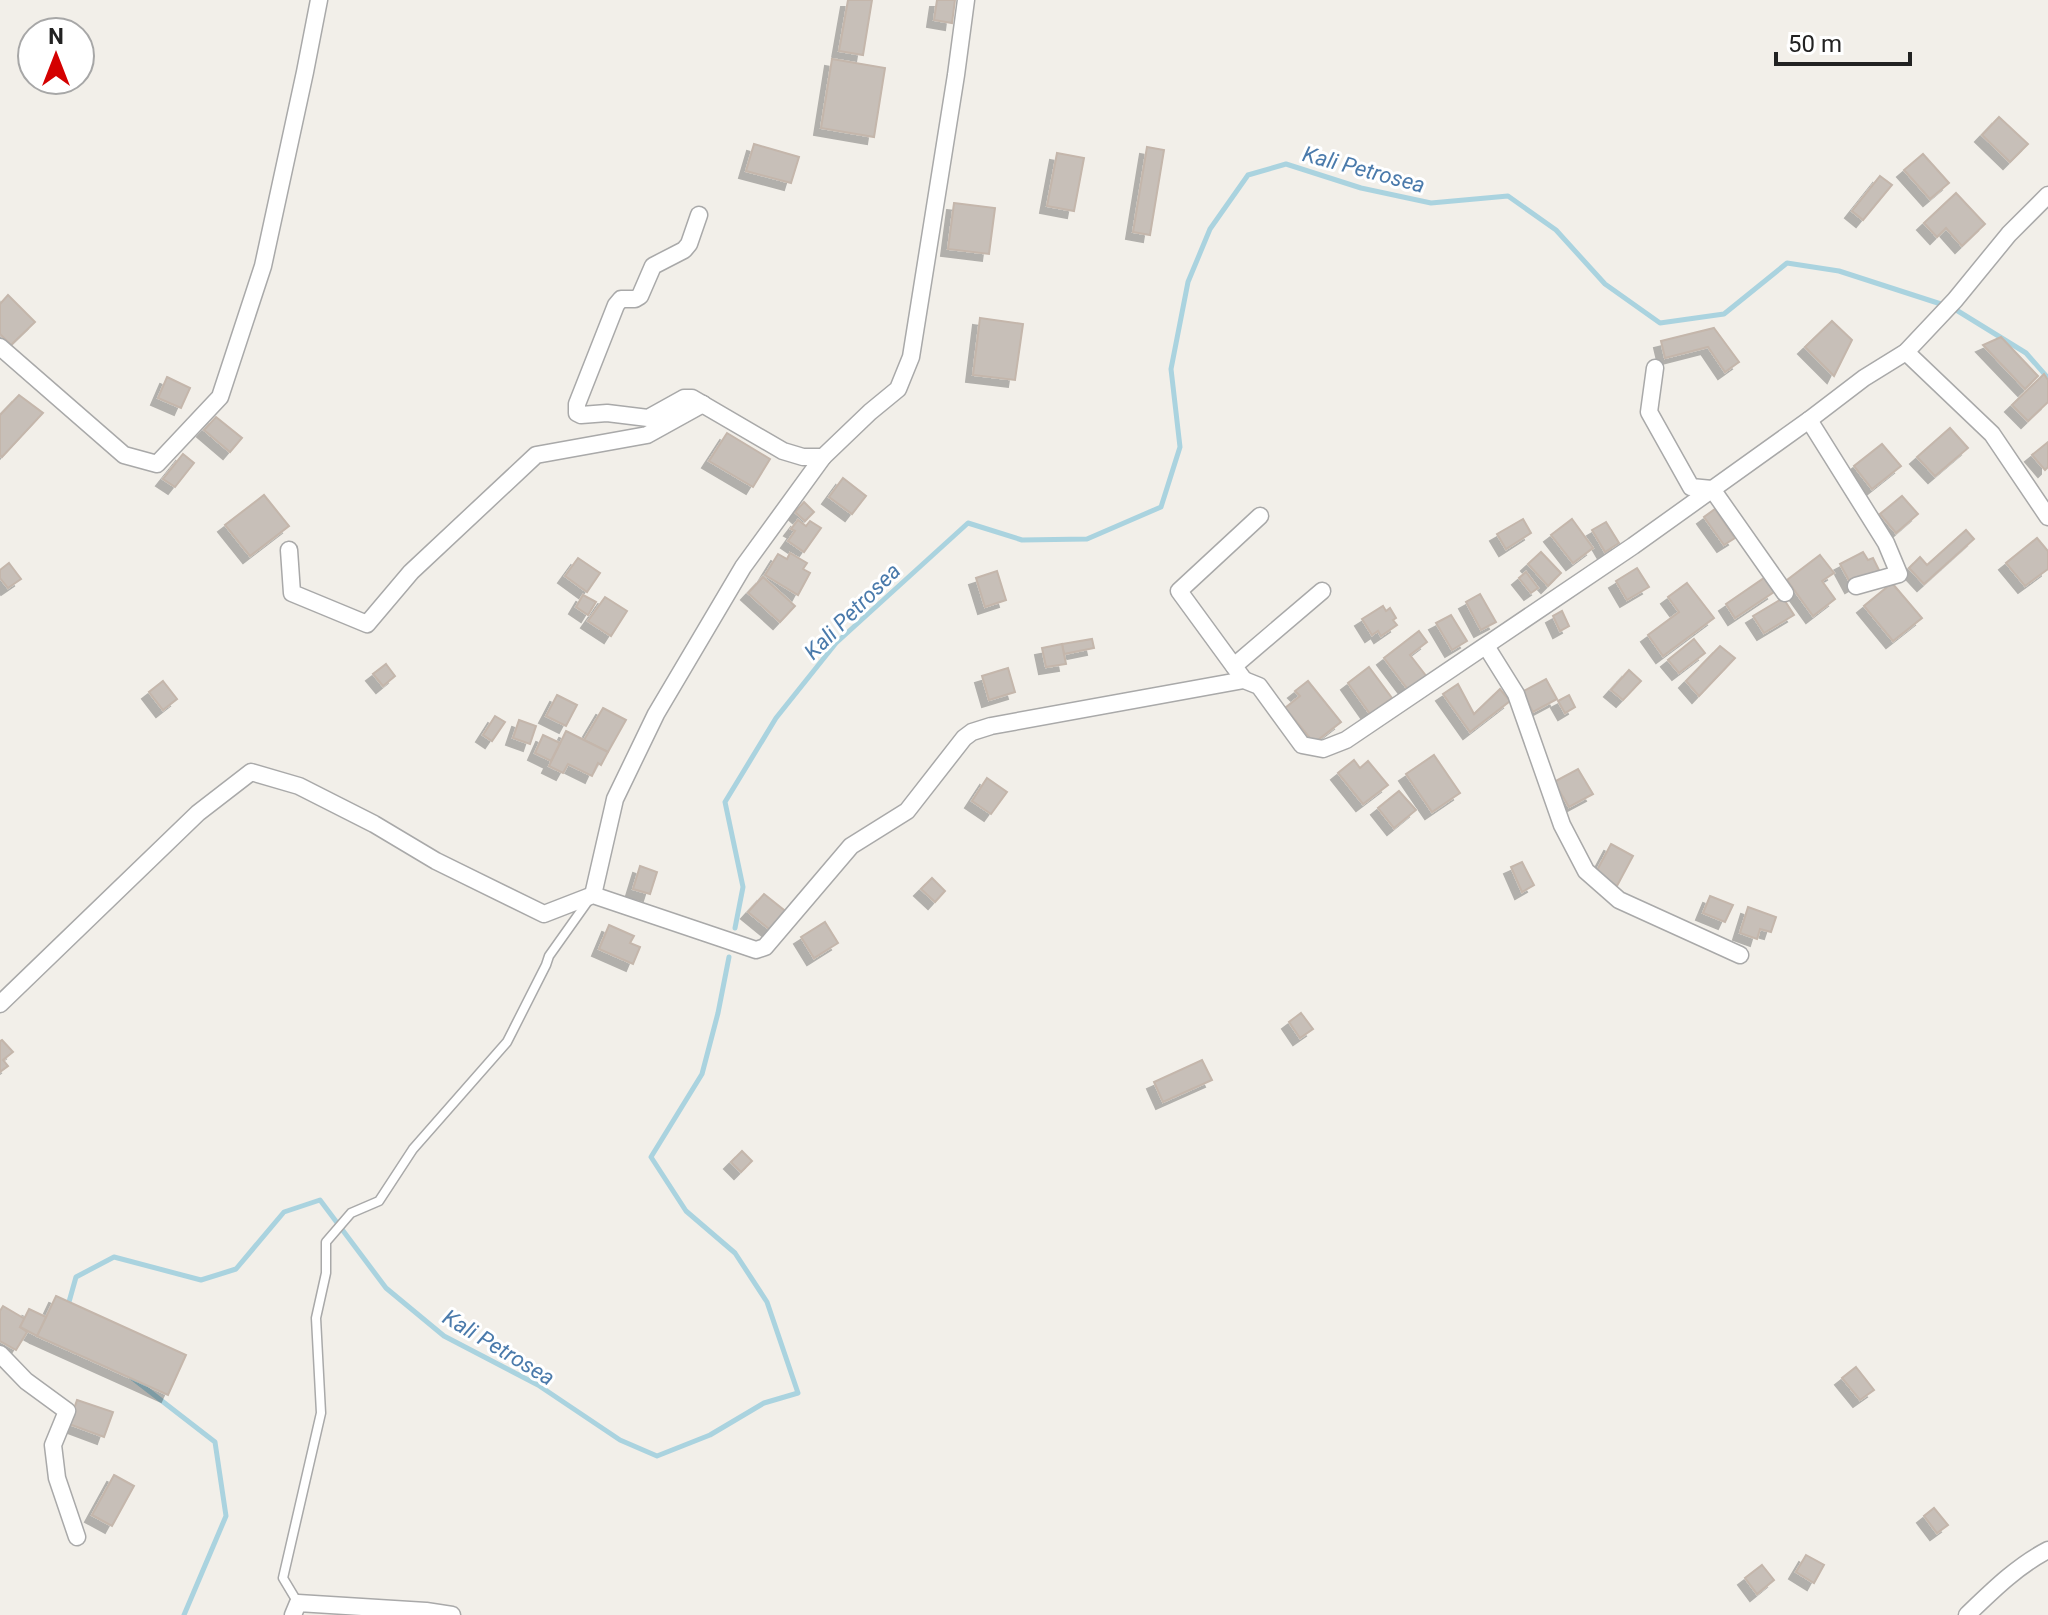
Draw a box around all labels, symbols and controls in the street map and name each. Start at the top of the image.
north arrow [16,16,96,96]
scale bar [1776,16,1910,66]
text: N [48,24,64,49]
text: 50 m [1788,30,1842,58]
water label: Kali Petrosea [1300,141,1428,198]
water label: Kali Petrosea [799,558,906,665]
water label: Kali Petrosea [439,1304,559,1390]

